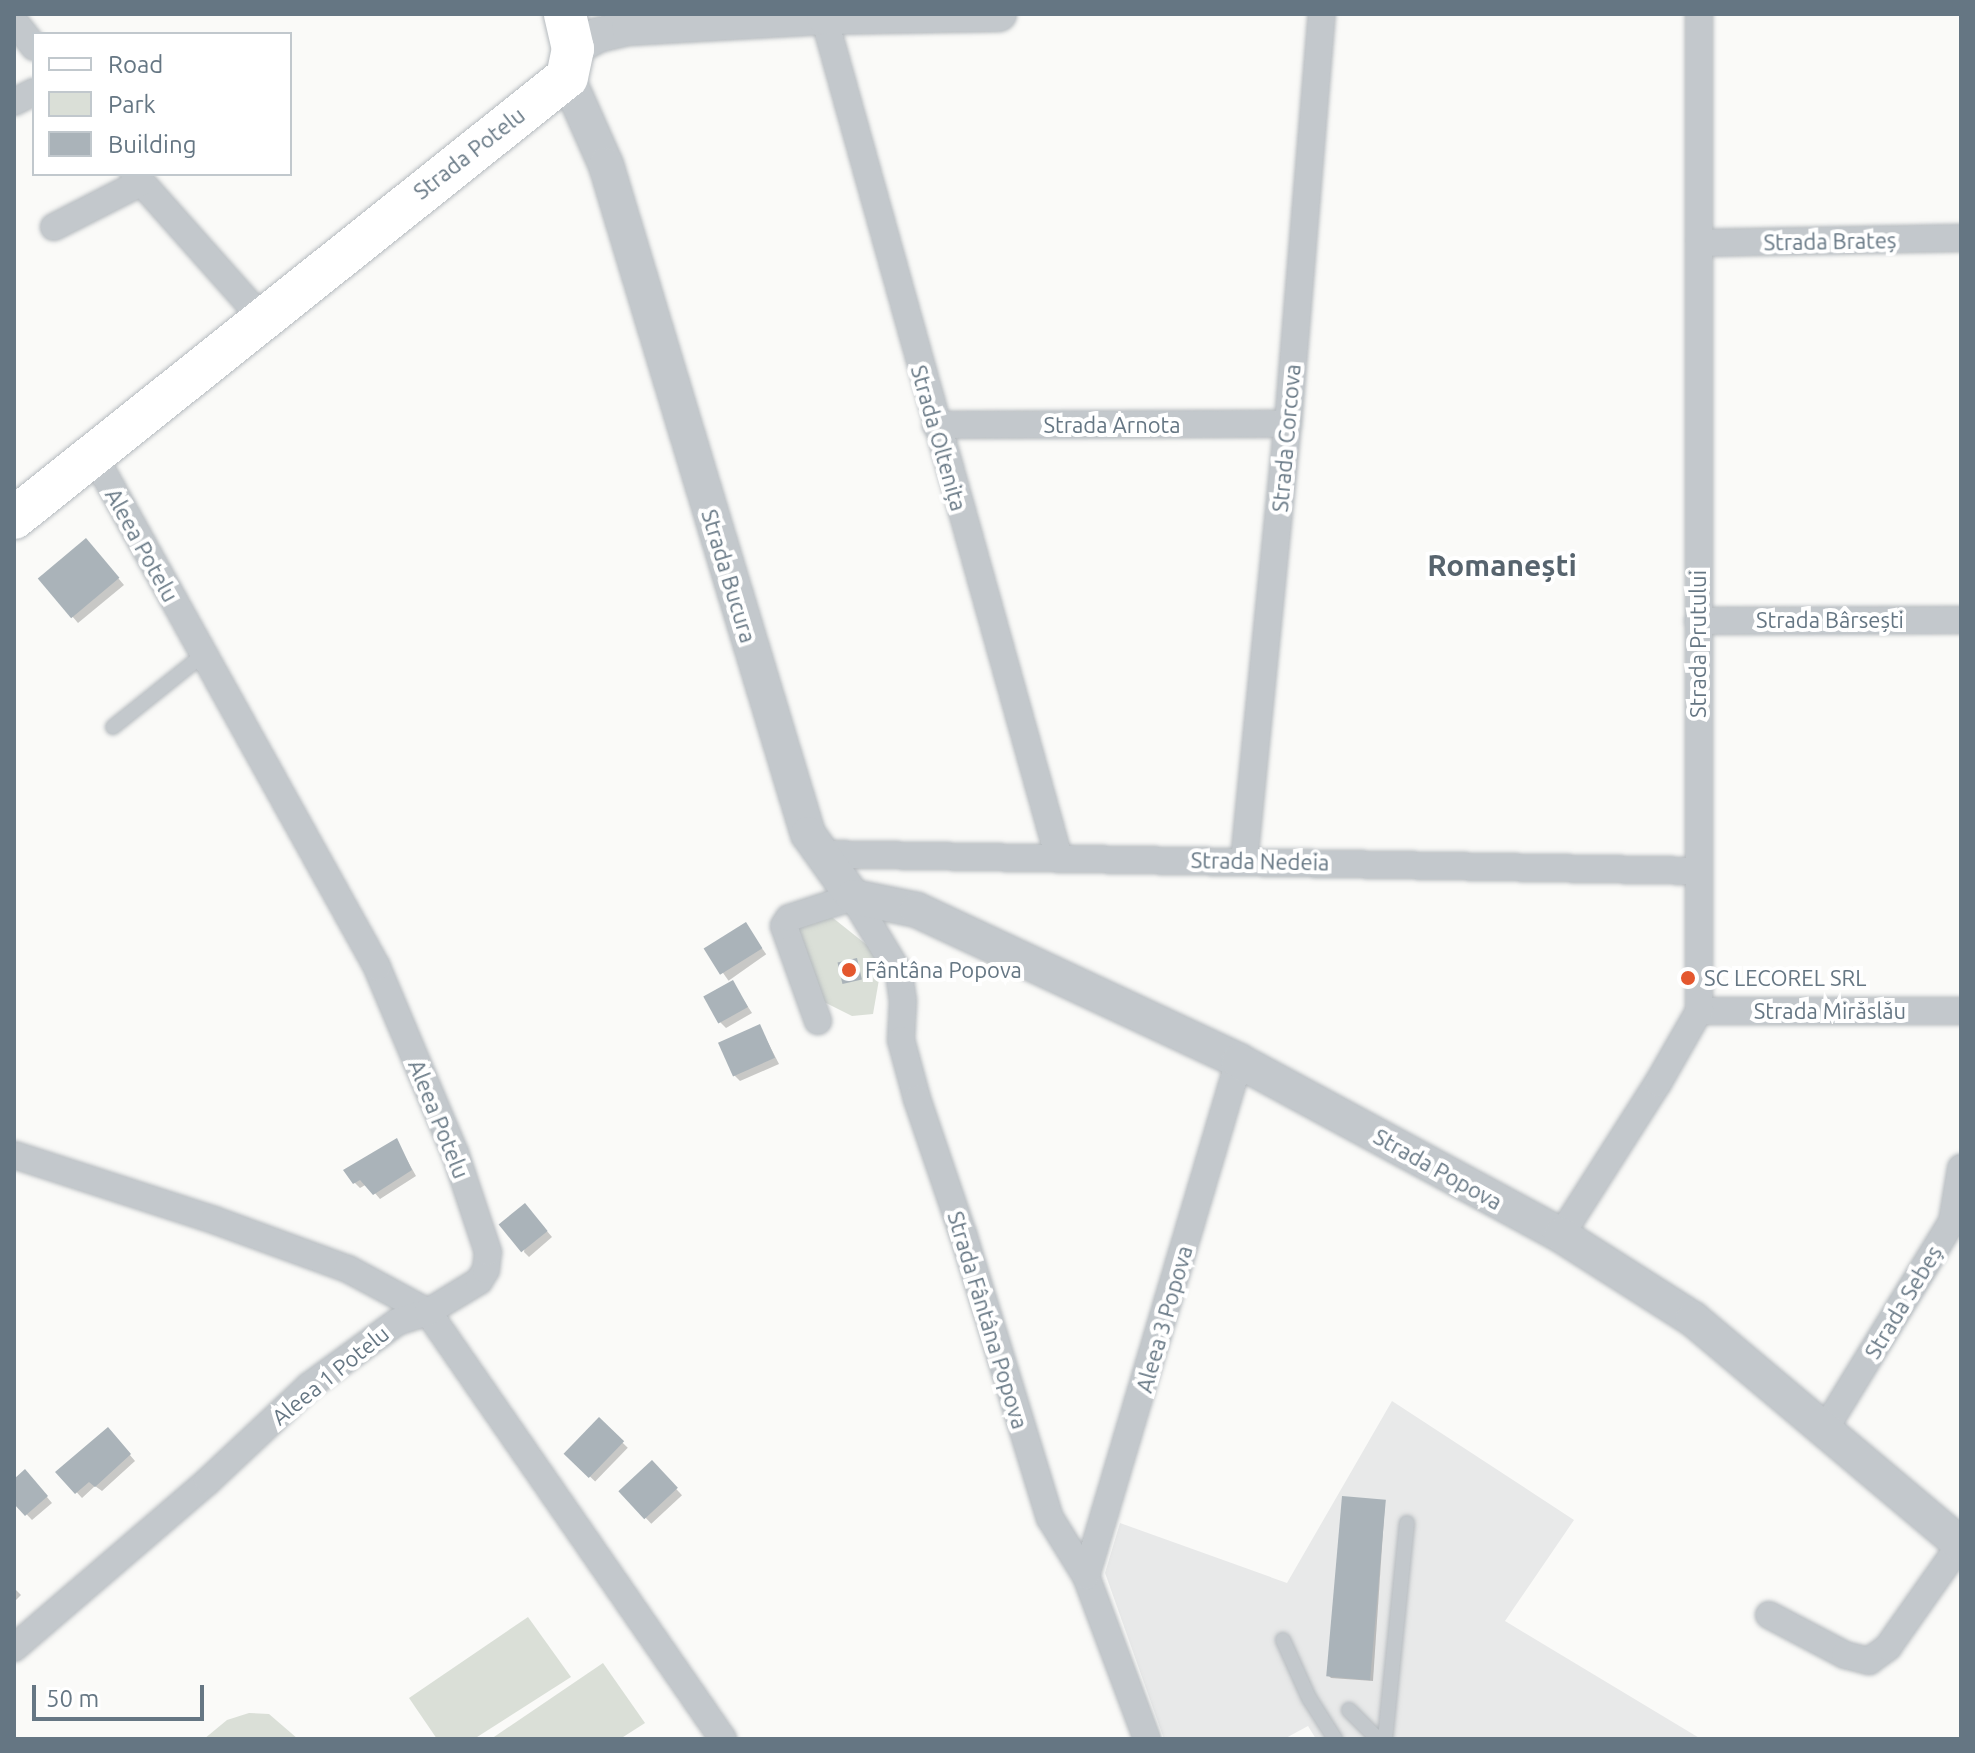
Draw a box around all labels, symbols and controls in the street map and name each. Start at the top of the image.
legend [32,32,292,176]
text: Road [108,51,163,78]
text: Park [108,91,156,118]
street label: Strada Potelu [408,101,530,205]
text: Building [108,131,196,158]
street label: Strada Brateș [1763,227,1897,255]
street label: Strada Oltenița [906,362,972,514]
street label: Strada Corcova [1266,363,1306,513]
street label: Strada Arnota [1044,412,1180,438]
street label: Aleea Potelu [100,484,184,606]
street label: Strada Bucura [696,506,762,646]
district label: Romanești [1427,547,1577,583]
street label: Strada Prutului [1685,570,1711,718]
street label: Strada Bârsești [1756,607,1904,633]
street label: Strada Nedeia [1191,847,1329,875]
place label: Fântâna Popova [865,957,1022,983]
marker: Fântâna Popova [840,961,858,979]
place label: SC LECOREL SRL [1704,965,1866,991]
marker: SC LECOREL SRL [1679,969,1697,987]
street label: Strada Mirăslău [1754,998,1906,1024]
street label: Aleea Potelu [403,1056,475,1182]
street label: Strada Popova [1369,1123,1507,1215]
street label: Strada Fântâna Popova [942,1208,1034,1432]
street label: Strada Sebeș [1859,1241,1947,1363]
street label: Aleea 3 Popova [1130,1242,1198,1396]
street label: Aleea 1 Potelu [266,1320,394,1430]
scale bar [36,1669,208,1719]
text: 50 m [46,1685,99,1712]

